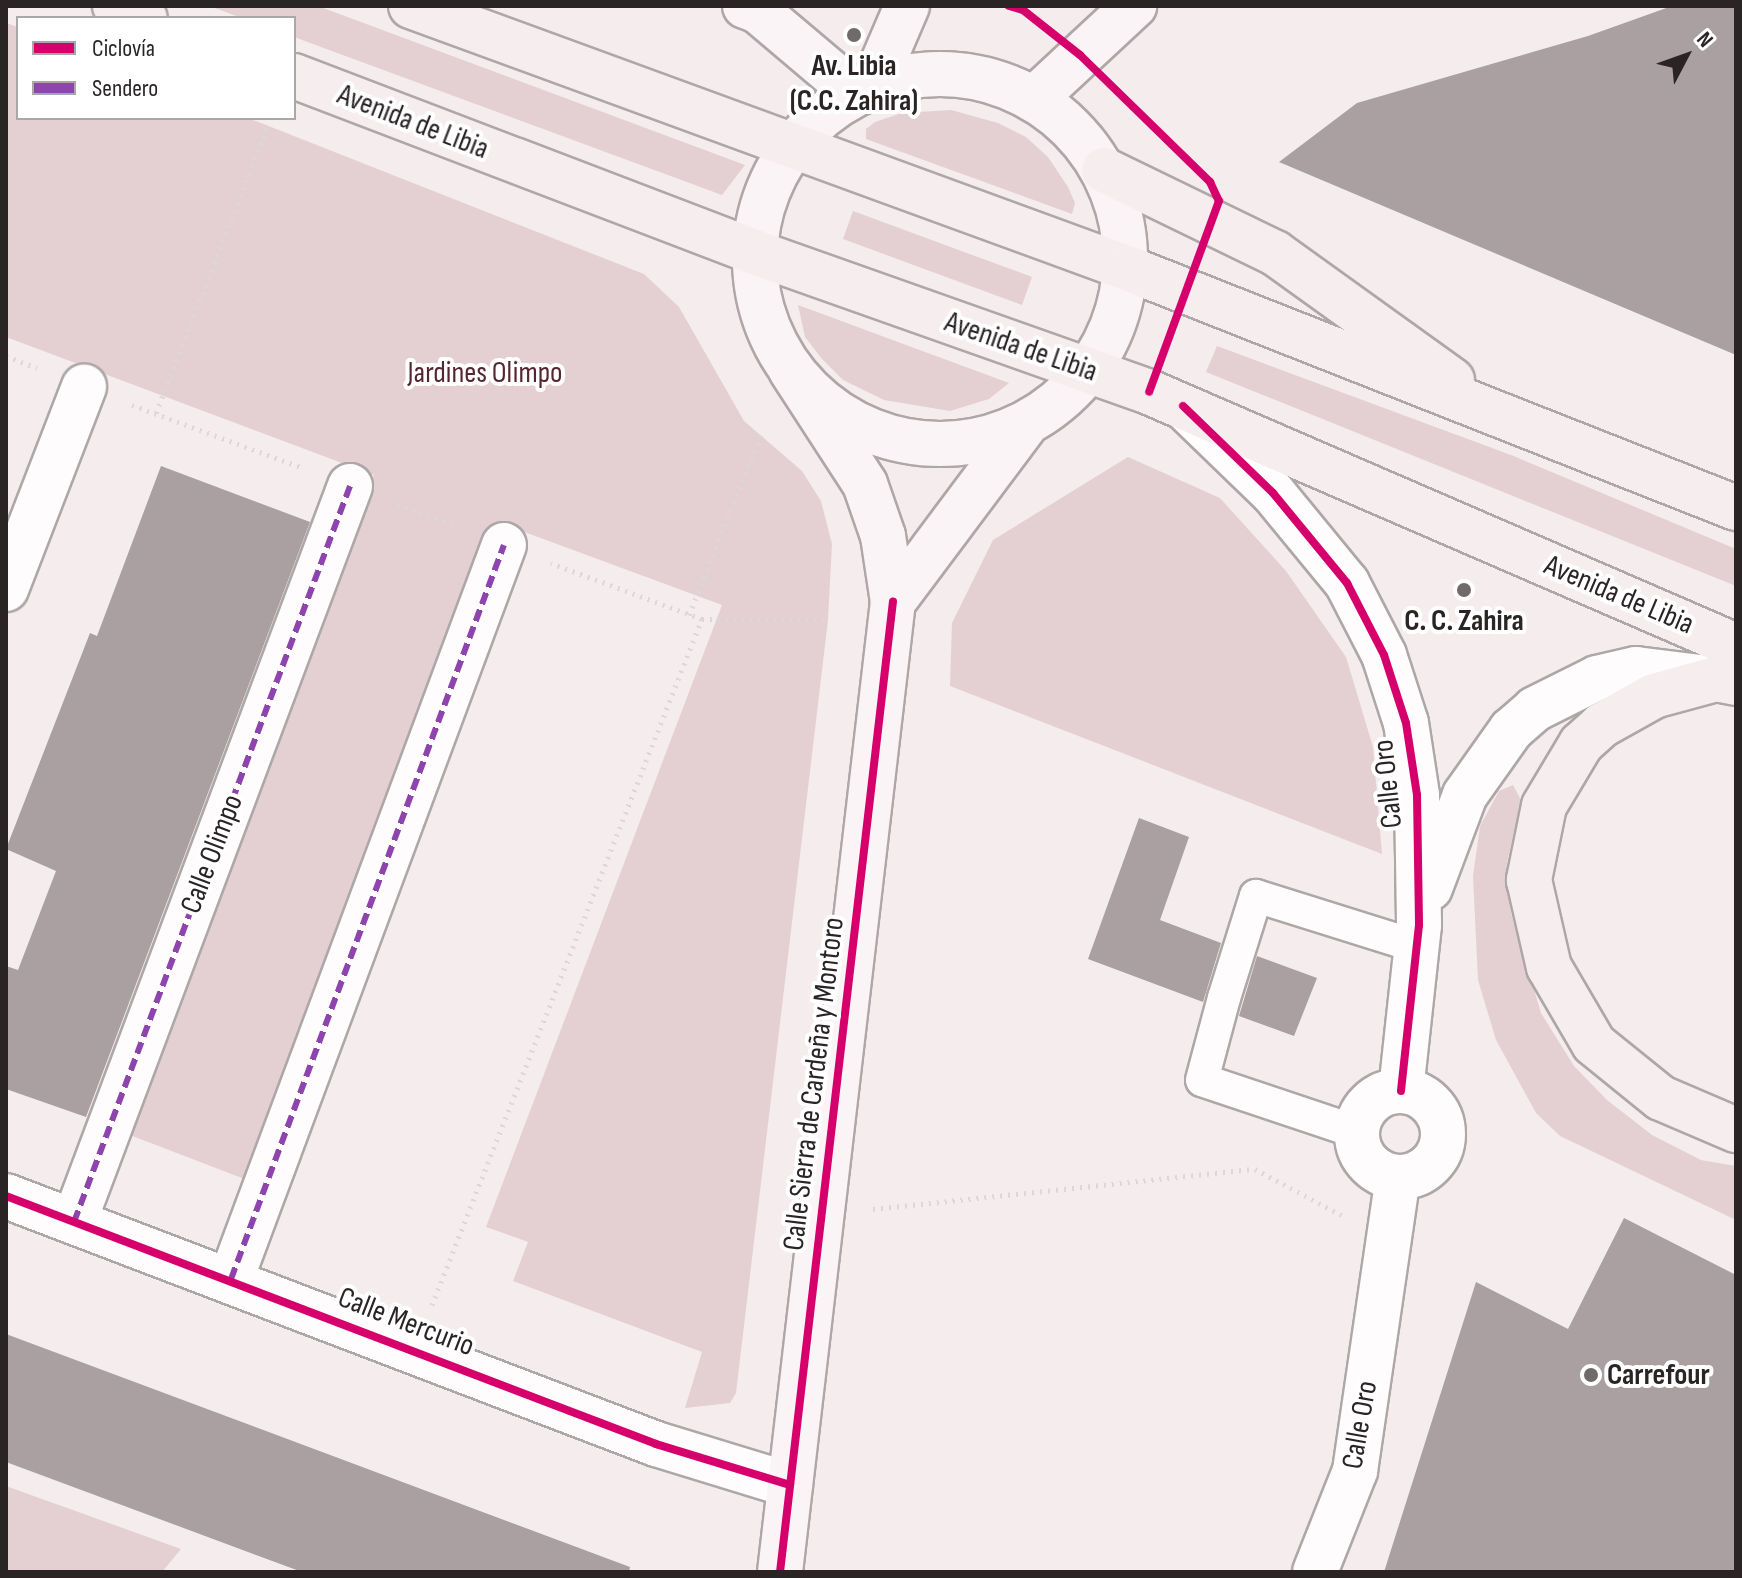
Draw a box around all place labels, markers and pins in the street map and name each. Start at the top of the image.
marker: Av. Libia (C.C. Zahira) [845,26,863,44]
place label: Av. Libia (C.C. Zahira) [790,48,918,118]
marker: C. C. Zahira [1455,581,1473,599]
place label: C. C. Zahira [1404,603,1524,639]
place label: Carrefour [1607,1357,1710,1393]
marker: Carrefour [1582,1366,1600,1384]

